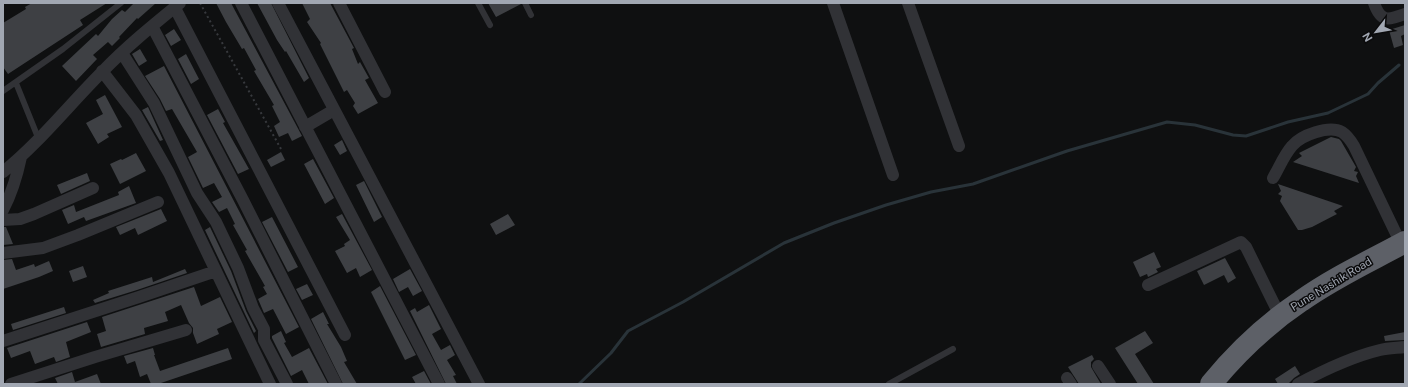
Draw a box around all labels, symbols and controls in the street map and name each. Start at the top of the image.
north arrow [1356,12,1396,52]
text: N [1360,30,1375,44]
street label: Pune Nashik Road [1288,255,1374,313]

